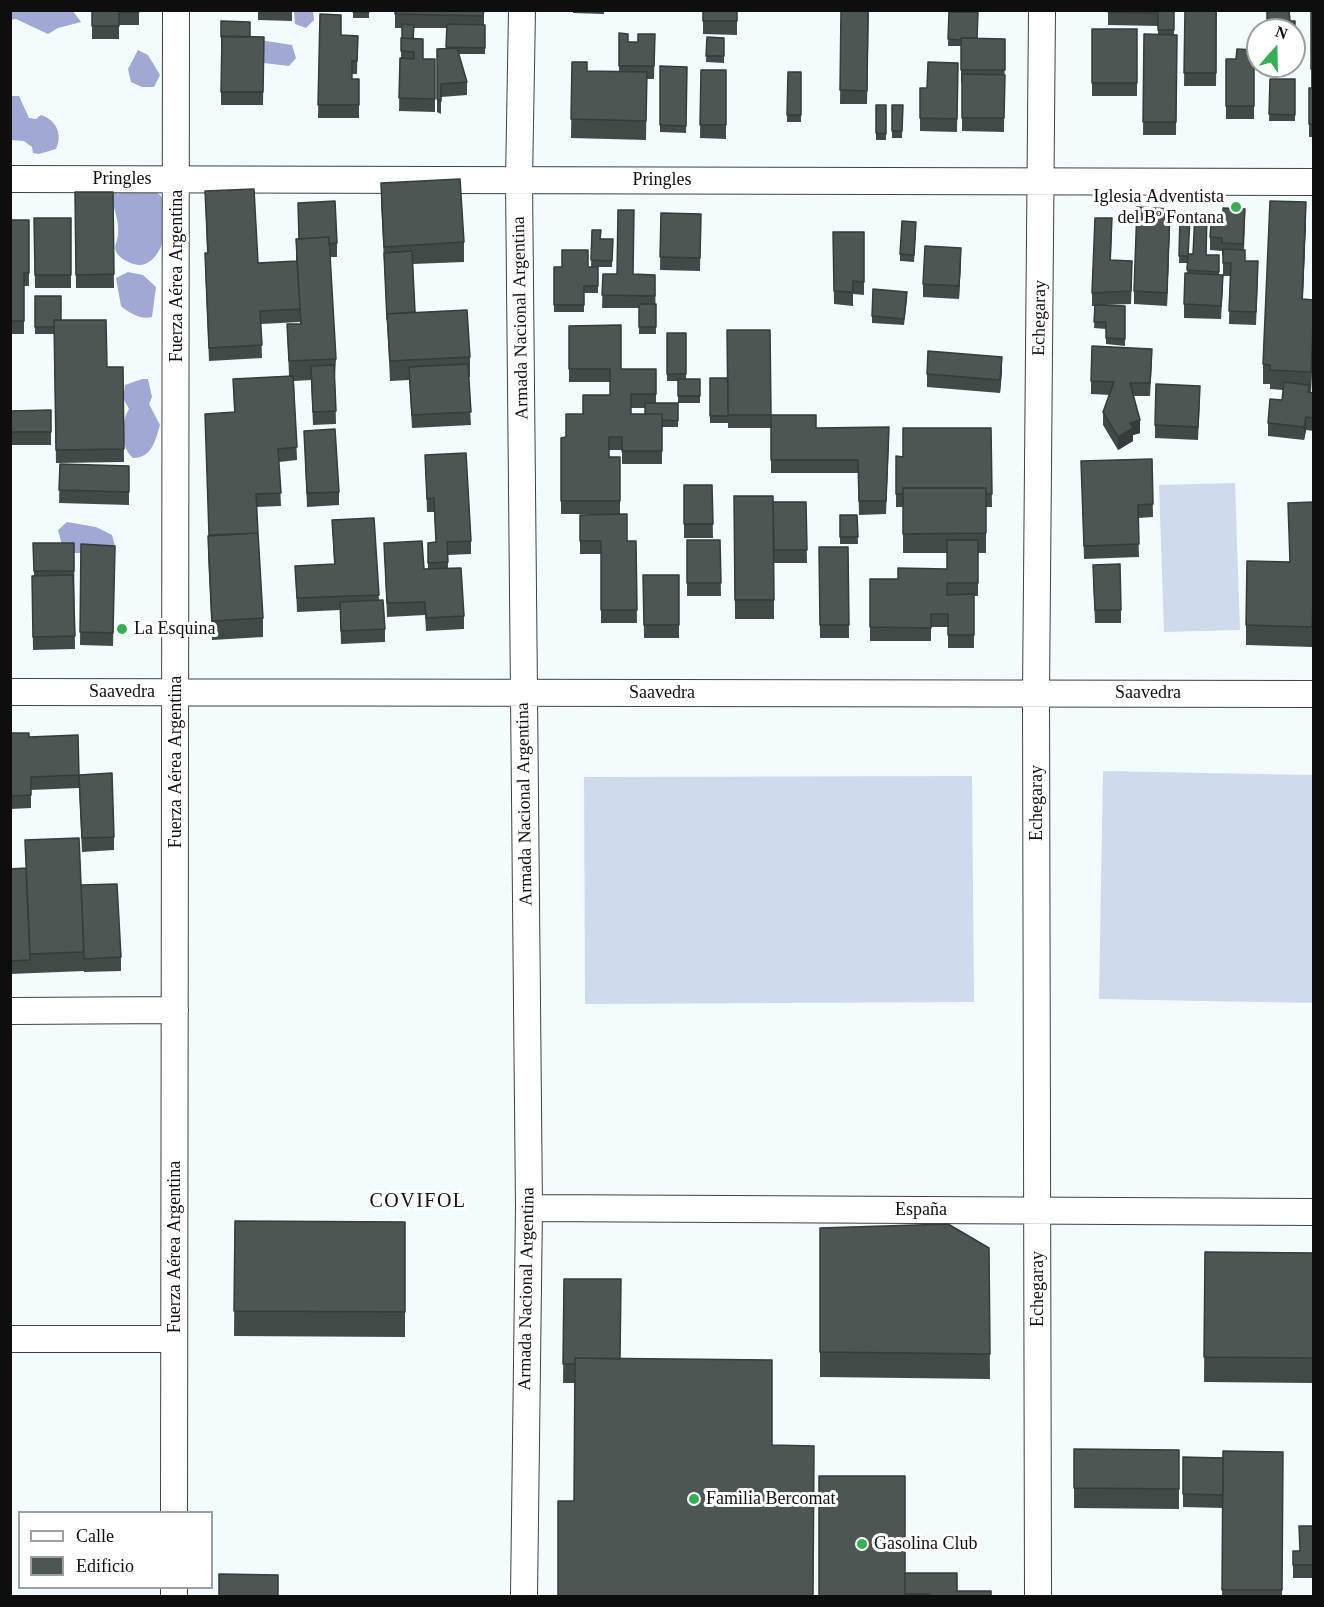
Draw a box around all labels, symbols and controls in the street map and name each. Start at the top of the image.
north arrow [1246,18,1306,78]
text: N [1273,23,1290,42]
street label: Pringles [92,168,152,190]
street label: Pringles [632,169,692,191]
place label: Iglesia Adventista del Bº Fontana [1094,186,1224,228]
street label: Fuerza Aérea Argentina [166,190,188,362]
marker: Iglesia Adventista del Bº Fontana [1229,200,1243,214]
street label: Armada Nacional Argentina [508,216,534,420]
street label: Echegaray [1029,280,1051,356]
place label: La Esquina [134,618,215,640]
marker: La Esquina [115,622,129,636]
street label: Fuerza Aérea Argentina [165,676,187,848]
street label: Saavedra [89,681,155,703]
street label: Saavedra [629,682,695,704]
street label: Saavedra [1115,682,1181,704]
street label: Armada Nacional Argentina [512,702,538,906]
street label: Echegaray [1026,765,1048,841]
street label: Fuerza Aérea Argentina [164,1161,186,1333]
street label: Armada Nacional Argentina [514,1187,540,1391]
district label: COVIFOL [369,1190,467,1214]
street label: España [895,1199,947,1221]
street label: Echegaray [1027,1251,1049,1327]
place label: Familia Bercomat [706,1488,835,1510]
marker: Familia Bercomat [687,1492,701,1506]
legend [18,1511,213,1589]
text: Calle [76,1526,114,1546]
place label: Gasolina Club [874,1533,977,1555]
marker: Gasolina Club [855,1537,869,1551]
text: Edificio [76,1556,134,1576]

